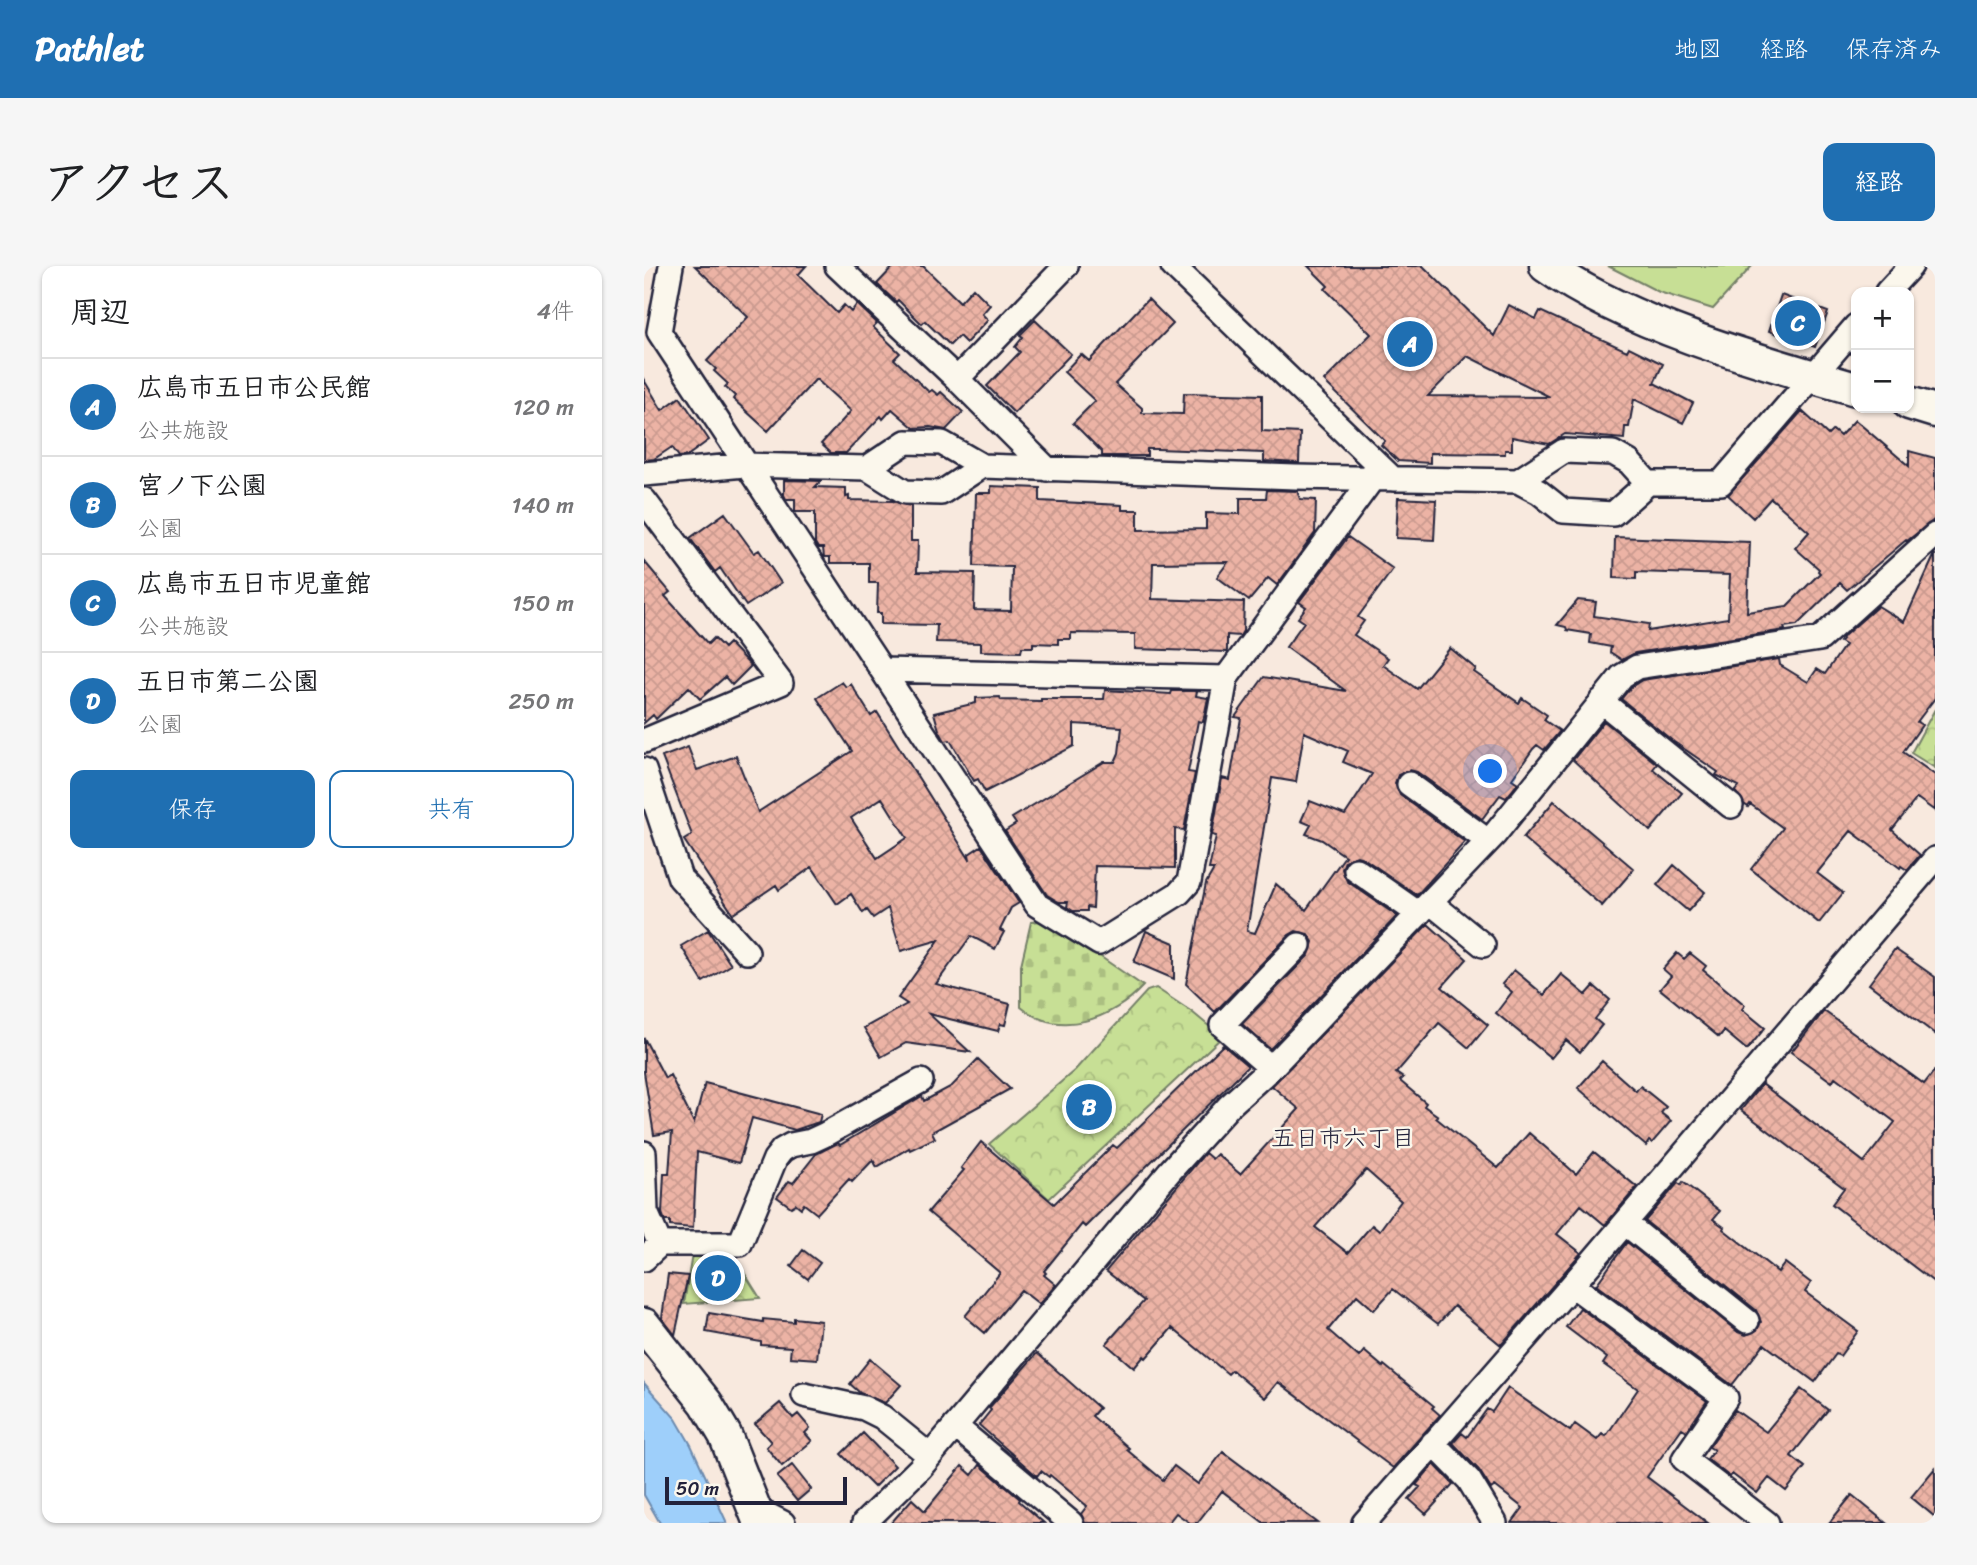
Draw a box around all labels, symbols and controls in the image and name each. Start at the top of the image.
text: Pathlet [35,20,144,78]
text: 地図 [1674,28,1722,70]
text: 経路 [1760,28,1808,70]
text: 保存済み [1846,28,1942,70]
text: アクセス [42,139,235,226]
button: 経路 [1823,143,1935,221]
text: 周辺 [70,285,130,339]
map controls [1851,287,1914,413]
button: + [1851,287,1914,350]
text: 4件 [537,291,574,332]
pin: C [1775,297,1821,349]
pin: A [1387,318,1433,370]
button: − [1851,350,1914,413]
text: 広島市五日市公民館 [137,364,371,410]
text: A [85,387,101,428]
text: 120 m [513,387,574,428]
text: 公共施設 [137,410,229,451]
text: 宮ノ下公園 [137,462,267,508]
text: B [86,485,100,526]
text: 140 m [512,485,574,526]
text: 公園 [137,508,183,549]
text: 広島市五日市児童館 [137,560,371,606]
text: C [86,583,100,624]
text: 150 m [512,583,574,624]
text: 公共施設 [137,606,229,647]
text: 五日市第二公園 [137,658,319,704]
text: D [86,681,100,722]
text: 250 m [508,681,574,722]
text: 公園 [137,704,183,745]
your location [1473,754,1507,788]
button: 保存 [70,770,315,848]
button: 共有 [329,770,574,848]
pin: B [1066,1081,1112,1133]
district label: 五日市六丁目 [1271,1117,1415,1159]
pin: D [695,1252,741,1304]
text: 50 m [676,1472,719,1505]
scale bar [665,1474,847,1506]

